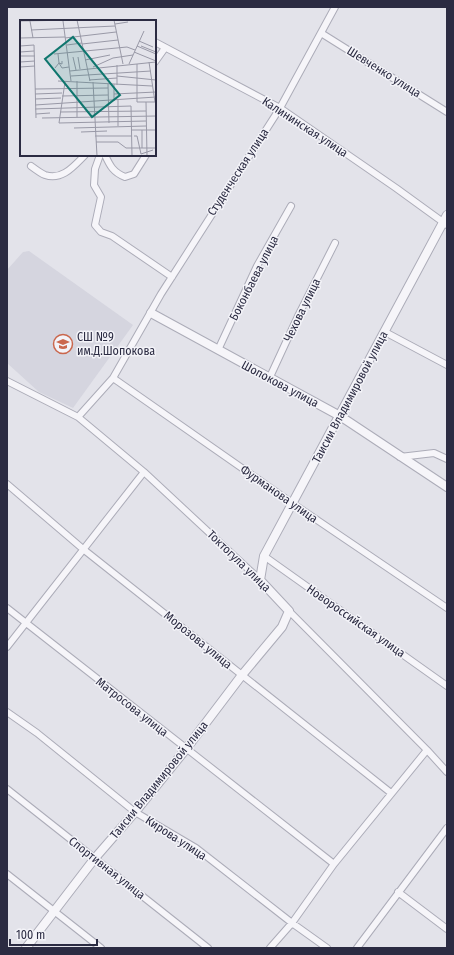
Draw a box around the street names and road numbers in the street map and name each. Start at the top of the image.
street label: Шевченко улица [344,44,424,100]
street label: Калининская улица [260,94,351,160]
street label: Студенческая улица [205,126,271,218]
street label: Боконбаева улица [227,233,282,323]
street label: Чехова улица [281,276,323,344]
street label: Таисии Владимировой улица [309,329,391,465]
street label: Шопокова улица [239,358,321,410]
street label: Фурманова улица [238,462,320,526]
street label: Токтогула улица [204,527,274,595]
street label: Новороссийская улица [304,582,408,660]
street label: Морозова улица [161,608,235,672]
street label: Матросова улица [93,675,171,740]
street label: Таисии Владимировой улица [107,718,211,842]
street label: Кирова улица [143,813,209,863]
street label: Спортивная улица [66,834,148,902]

